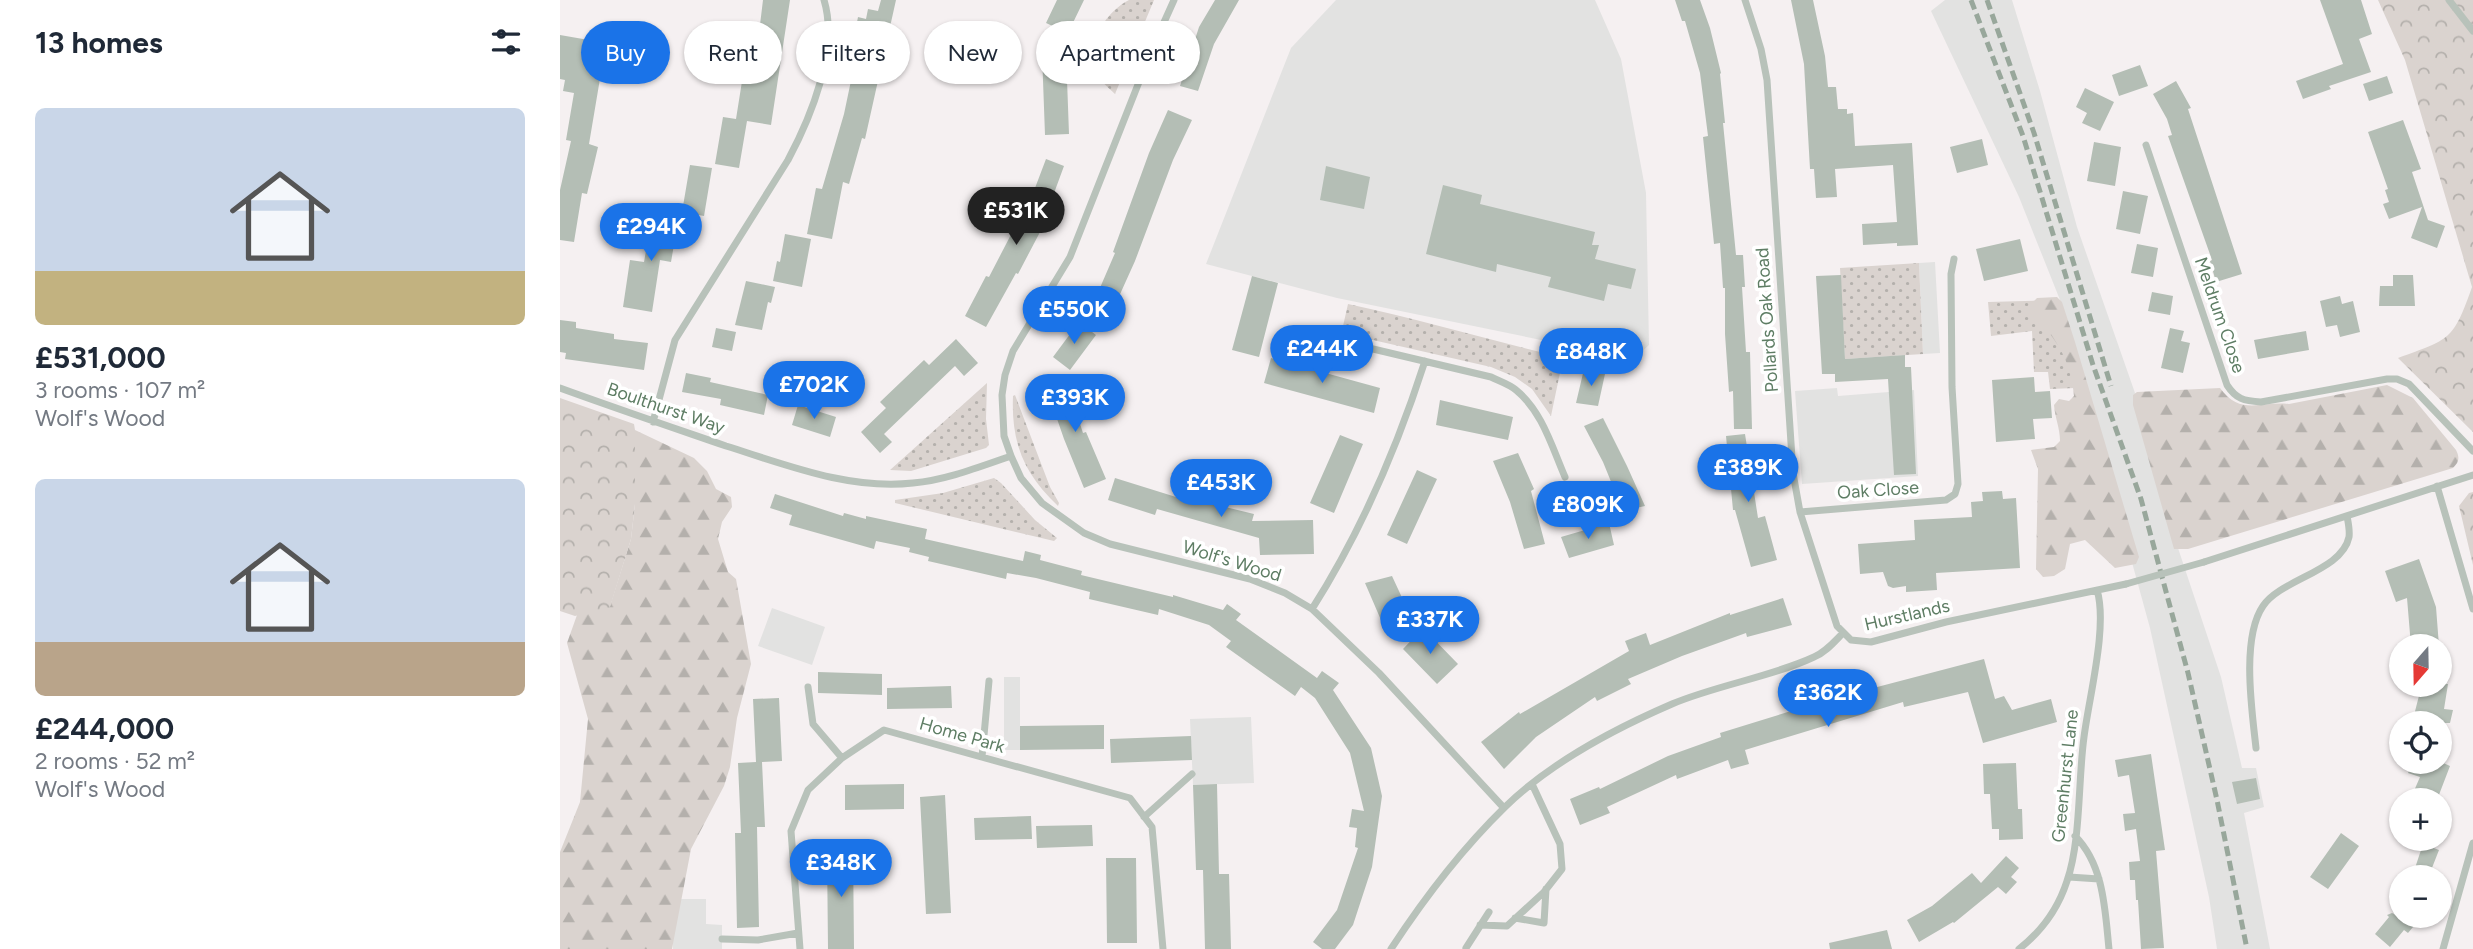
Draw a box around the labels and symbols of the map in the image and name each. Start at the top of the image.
pin: £531K [967,188,1065,247]
pin: £294K [602,204,700,263]
street label: Pollards Oak Road [1751,247,1783,393]
street label: Meldrum Close [2190,254,2250,376]
pin: £550K [1025,286,1123,346]
pin: £244K [1273,326,1371,385]
pin: £848K [1542,328,1640,388]
pin: £702K [765,362,863,421]
pin: £393K [1026,374,1124,434]
street label: Boulthurst Way [604,378,728,439]
pin: £389K [1699,444,1797,504]
pin: £453K [1172,460,1270,519]
street label: Oak Close [1836,476,1920,504]
pin: £809K [1539,482,1637,541]
street label: Wolf's Wood [1180,536,1284,586]
street label: Hurstlands [1862,595,1952,635]
pin: £337K [1381,596,1479,656]
north arrow [2389,634,2452,696]
pin: £362K [1779,670,1877,729]
street label: Greenhurst Lane [2047,708,2083,844]
street label: Home Park [917,712,1007,758]
pin: £348K [792,839,890,899]

